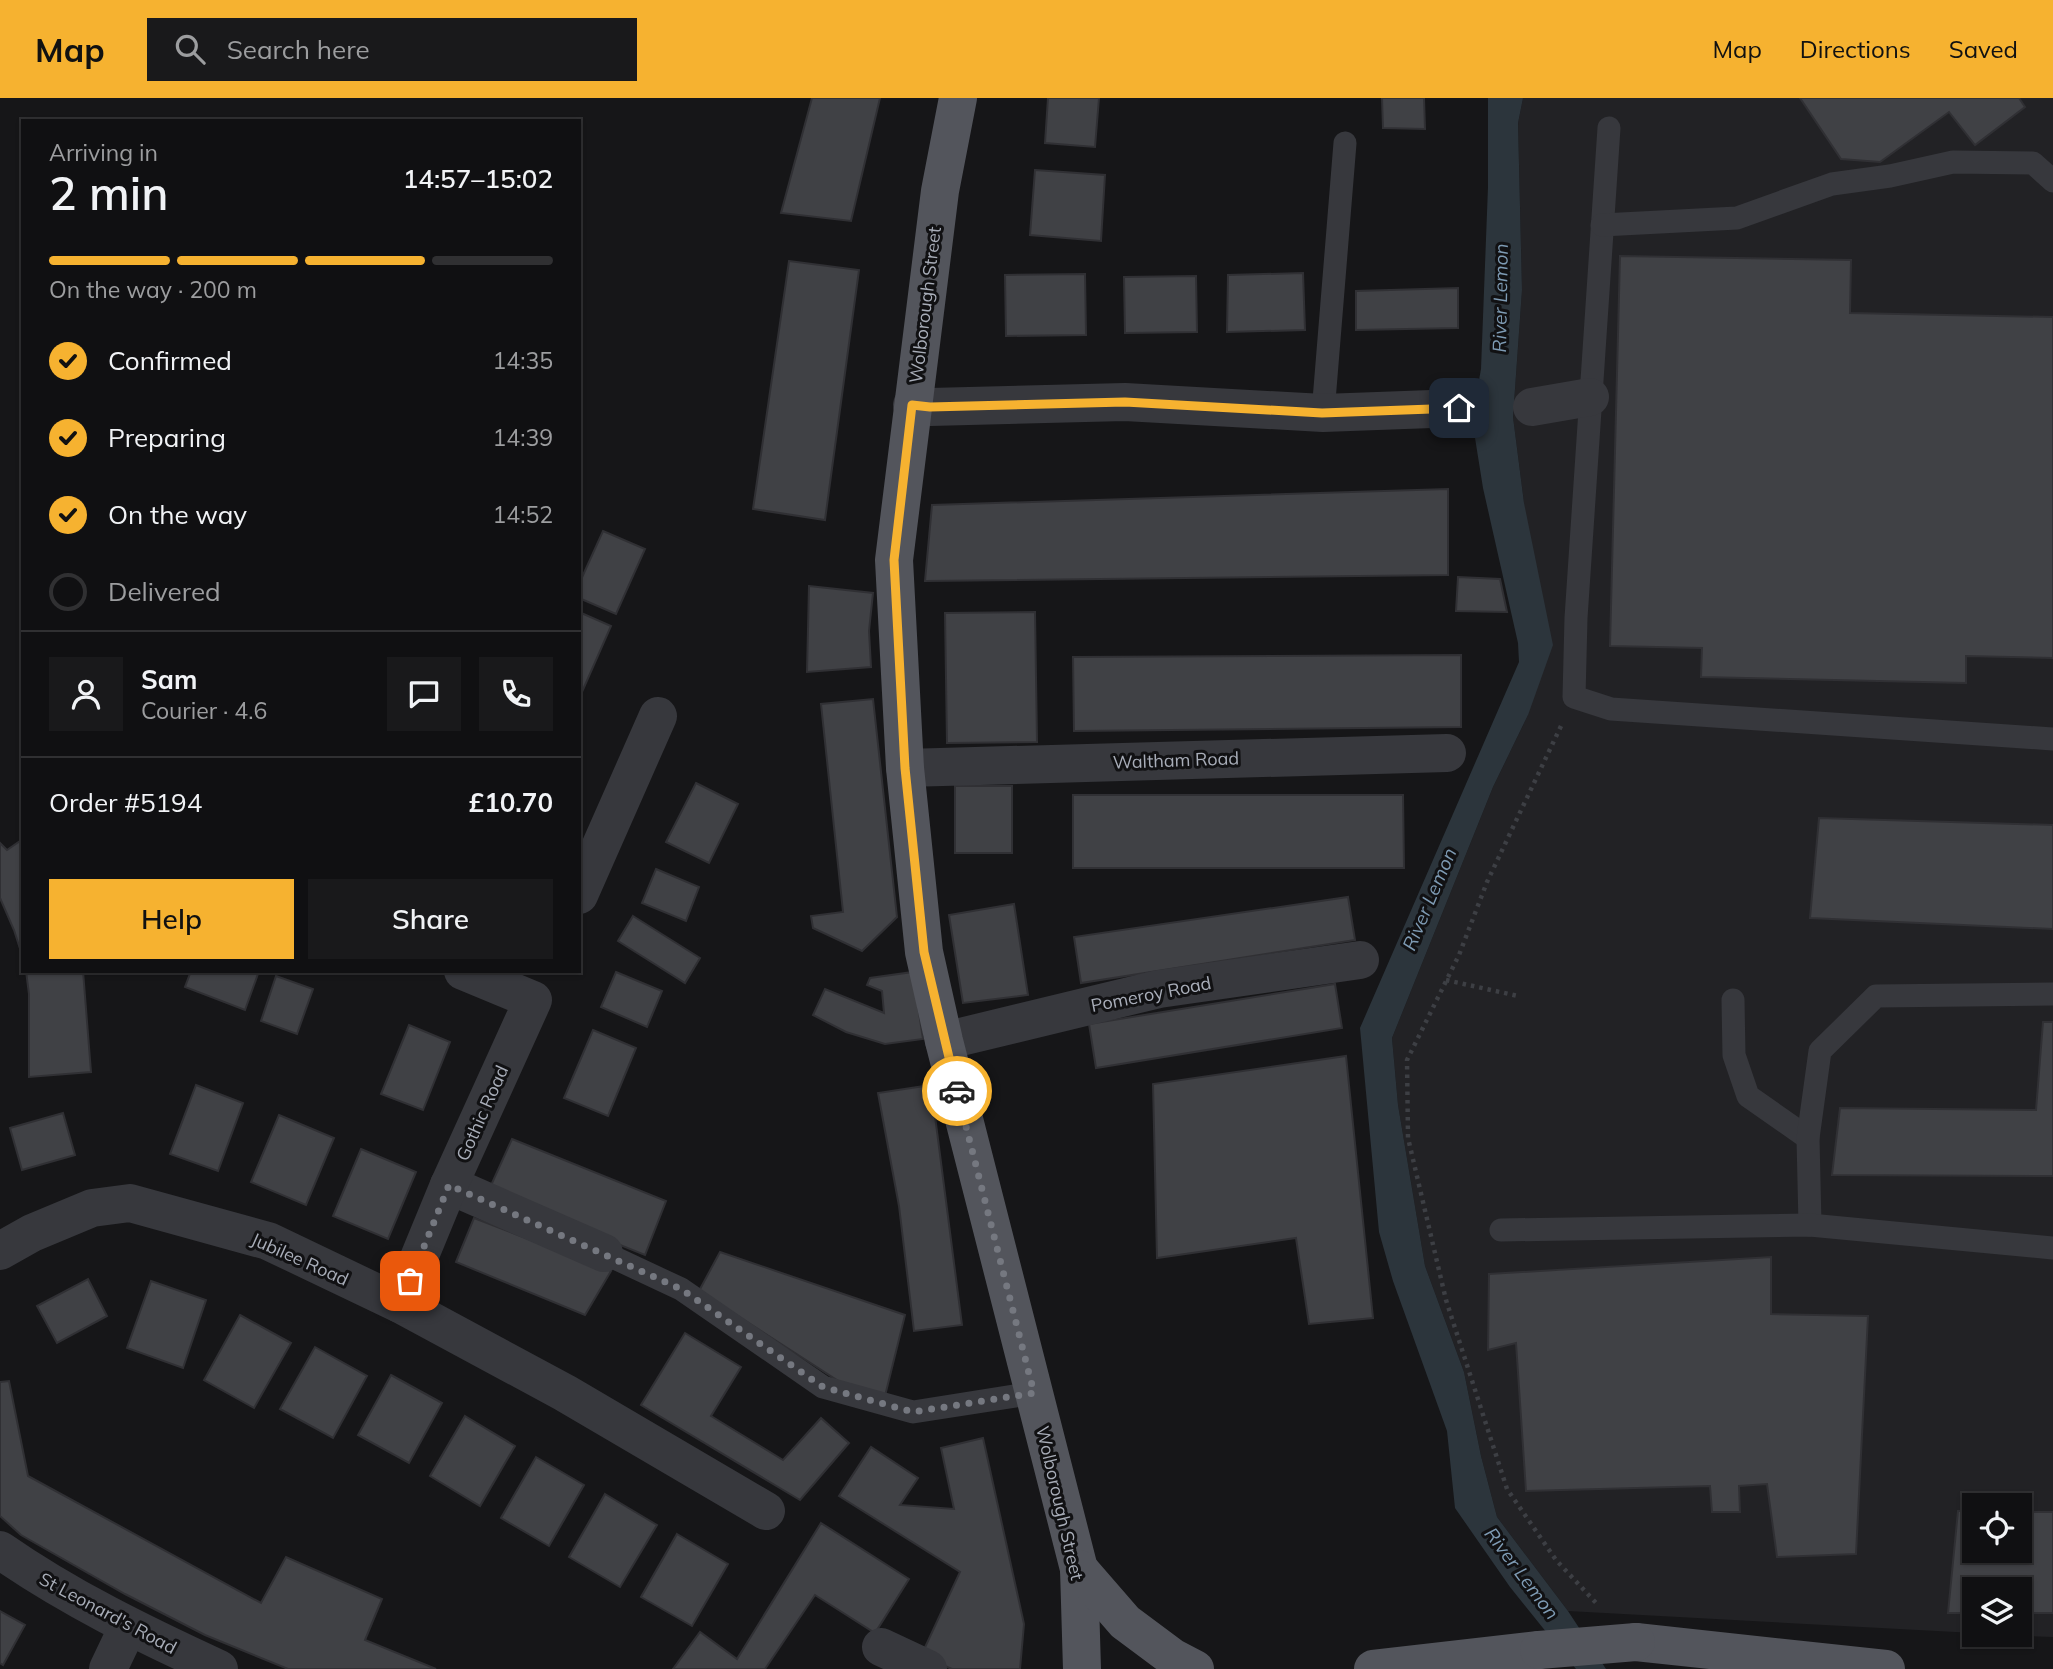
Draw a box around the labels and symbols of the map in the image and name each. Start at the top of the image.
street label: Wolborough Street [904,225,946,385]
water label: River Lemon [1487,243,1513,353]
pin [1429,378,1489,438]
street label: Waltham Road [1112,746,1240,774]
water label: River Lemon [1397,844,1461,954]
street label: Pomeroy Road [1089,971,1213,1017]
courier [922,1056,992,1126]
street label: Gothic Road [451,1062,513,1164]
street label: Jubilee Road [248,1227,352,1291]
pin [380,1251,440,1311]
street label: Wolborough Street [1031,1424,1089,1582]
water label: River Lemon [1480,1522,1564,1624]
street label: St Leonard's Road [35,1567,181,1659]

